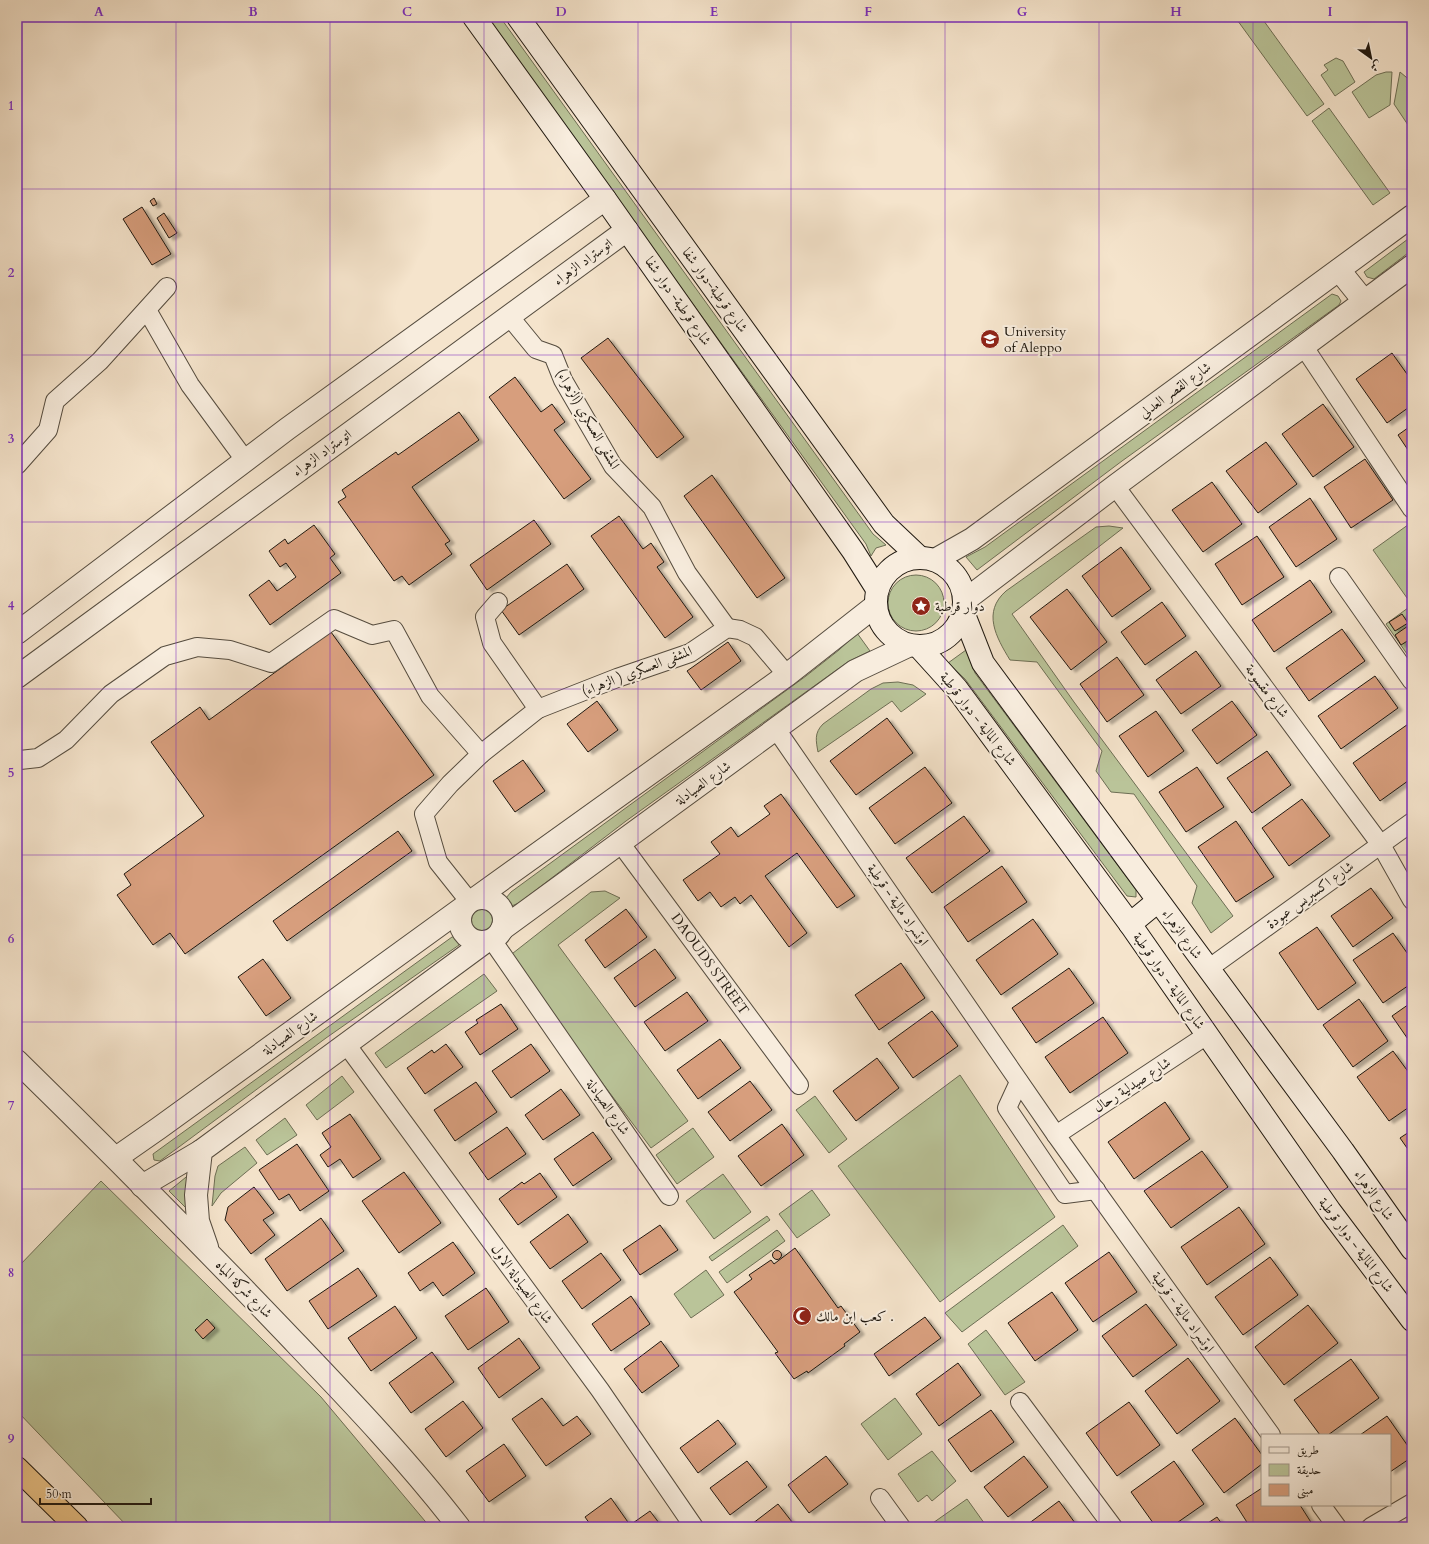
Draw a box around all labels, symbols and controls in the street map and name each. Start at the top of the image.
text: A [94,3,104,21]
text: B [248,3,258,21]
text: C [402,3,412,21]
text: D [555,3,567,21]
text: E [710,3,718,21]
text: F [864,3,872,21]
text: G [1017,3,1028,21]
text: H [1170,3,1182,21]
text: I [1327,3,1333,21]
north arrow [1351,38,1391,78]
text: ش [1367,57,1385,75]
text: 1 [8,97,14,115]
street label: اتوستراد الزهراء [550,234,616,290]
street label: شارع قرطبة-دوار شفا [676,244,752,338]
street label: شارع قرطبة- دوار شفا [639,253,716,350]
text: 2 [8,264,15,282]
place label: University of Aleppo [1004,322,1067,357]
school or university icon: University of Aleppo [979,328,1001,350]
street label: شارع القصر العدلي [1135,357,1216,424]
street label: المشفى العسكري (الزهراء) [550,365,625,474]
street label: اتوستراد الزهراء [289,425,355,481]
text: 3 [8,430,15,448]
place icon: دوار قرطبة [910,595,932,617]
text: 4 [8,597,15,615]
place label: دوار قرطبة [935,597,985,616]
street label: المشفى العسكري ( الزهراء) [579,641,696,703]
street label: شارع مقسومة [1239,660,1293,723]
street label: شارع المالية - دوار قرطبة [934,668,1021,771]
street label: شارع الصيادلة [671,756,736,812]
text: 5 [8,764,14,782]
street label: شارع اكسبريس عبودة [1262,857,1359,935]
street label: اوتسراد مالية - قرطبة [863,860,933,950]
street label: شارع الزهراء [1156,905,1207,964]
street label: DAOUDS STREET [667,909,753,1019]
street label: شارع المالية - دوار قرطبة [1127,929,1210,1034]
text: 6 [8,930,15,948]
street label: شارع الصيادلة [258,1006,323,1062]
street label: شارع صيدلية رحال [1090,1053,1175,1119]
street label: شارع الصيادلة [580,1074,634,1140]
text: 7 [8,1097,15,1115]
street label: شارع الزهراء [1348,1166,1398,1225]
street label: شارع المالية - دوار قرطبة [1312,1194,1398,1298]
street label: شارع الصيادلة الاول [485,1240,557,1329]
street label: شارع شركة المياه [210,1256,277,1324]
text: 8 [8,1264,14,1282]
street label: اوتسراد مالية - قرطبة [1147,1268,1219,1356]
mosque icon: كعب ابن مالك . [791,1305,813,1327]
place label: كعب ابن مالك . [816,1307,894,1326]
text: 9 [8,1430,15,1448]
legend [1261,1434,1391,1506]
text: طريق [1297,1442,1319,1458]
text: حديقة [1297,1462,1321,1478]
scale bar [40,1480,151,1506]
text: مبنى [1297,1482,1313,1499]
text: 50 m [46,1486,73,1502]

